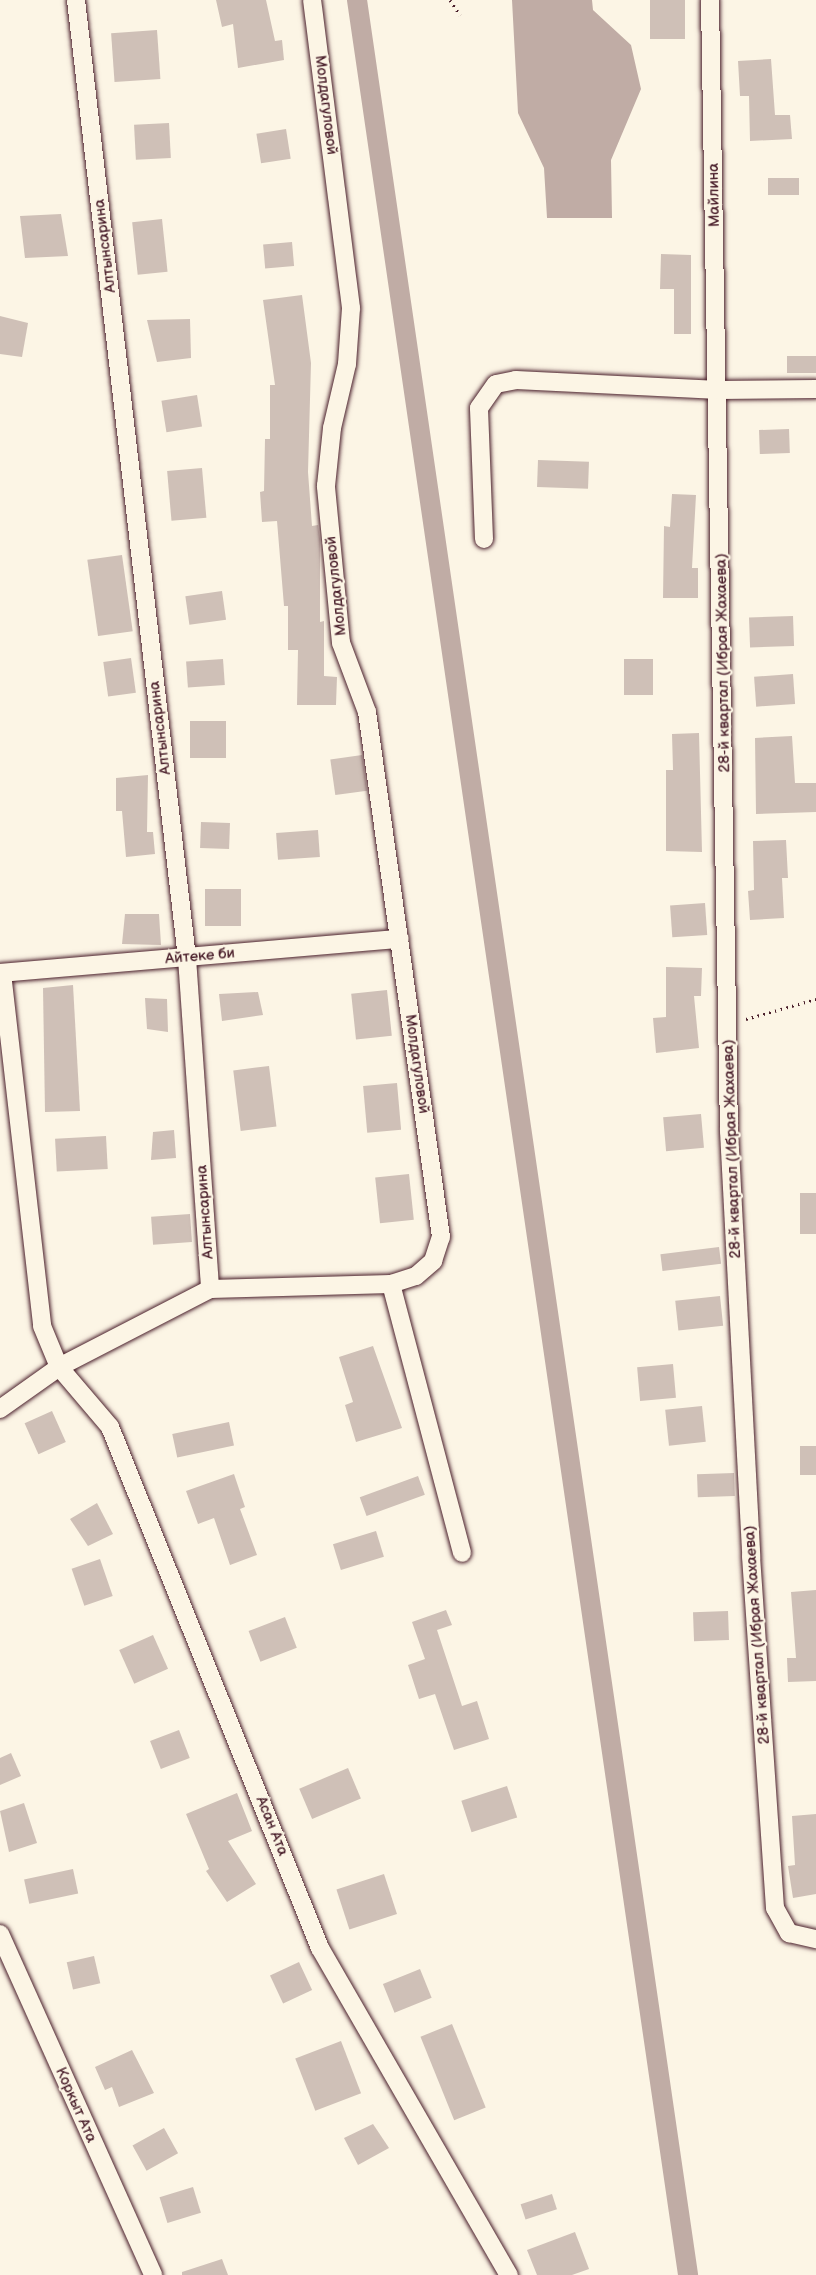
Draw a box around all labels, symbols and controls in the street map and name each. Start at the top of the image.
street label: Молдагуловой [311,54,341,156]
street label: Майлина [704,163,724,227]
street label: Алтынсарина [90,198,120,294]
street label: Молдагуловой [322,535,350,637]
street label: 28-й квартал (Ибрая Жахаева) [712,553,734,773]
street label: Алтынсарина [145,680,175,776]
street label: Айтеке би [164,944,236,968]
street label: Молдагуловой [401,1013,433,1115]
street label: 28-й квартал (Ибрая Жахаева) [719,1039,745,1259]
street label: Алтынсарина [193,1164,217,1260]
street label: 28-й квартал (Ибрая Жахаева) [740,1525,774,1745]
street label: Асан Ата [252,1794,292,1858]
street label: Коркыт Ата [51,2065,101,2145]

